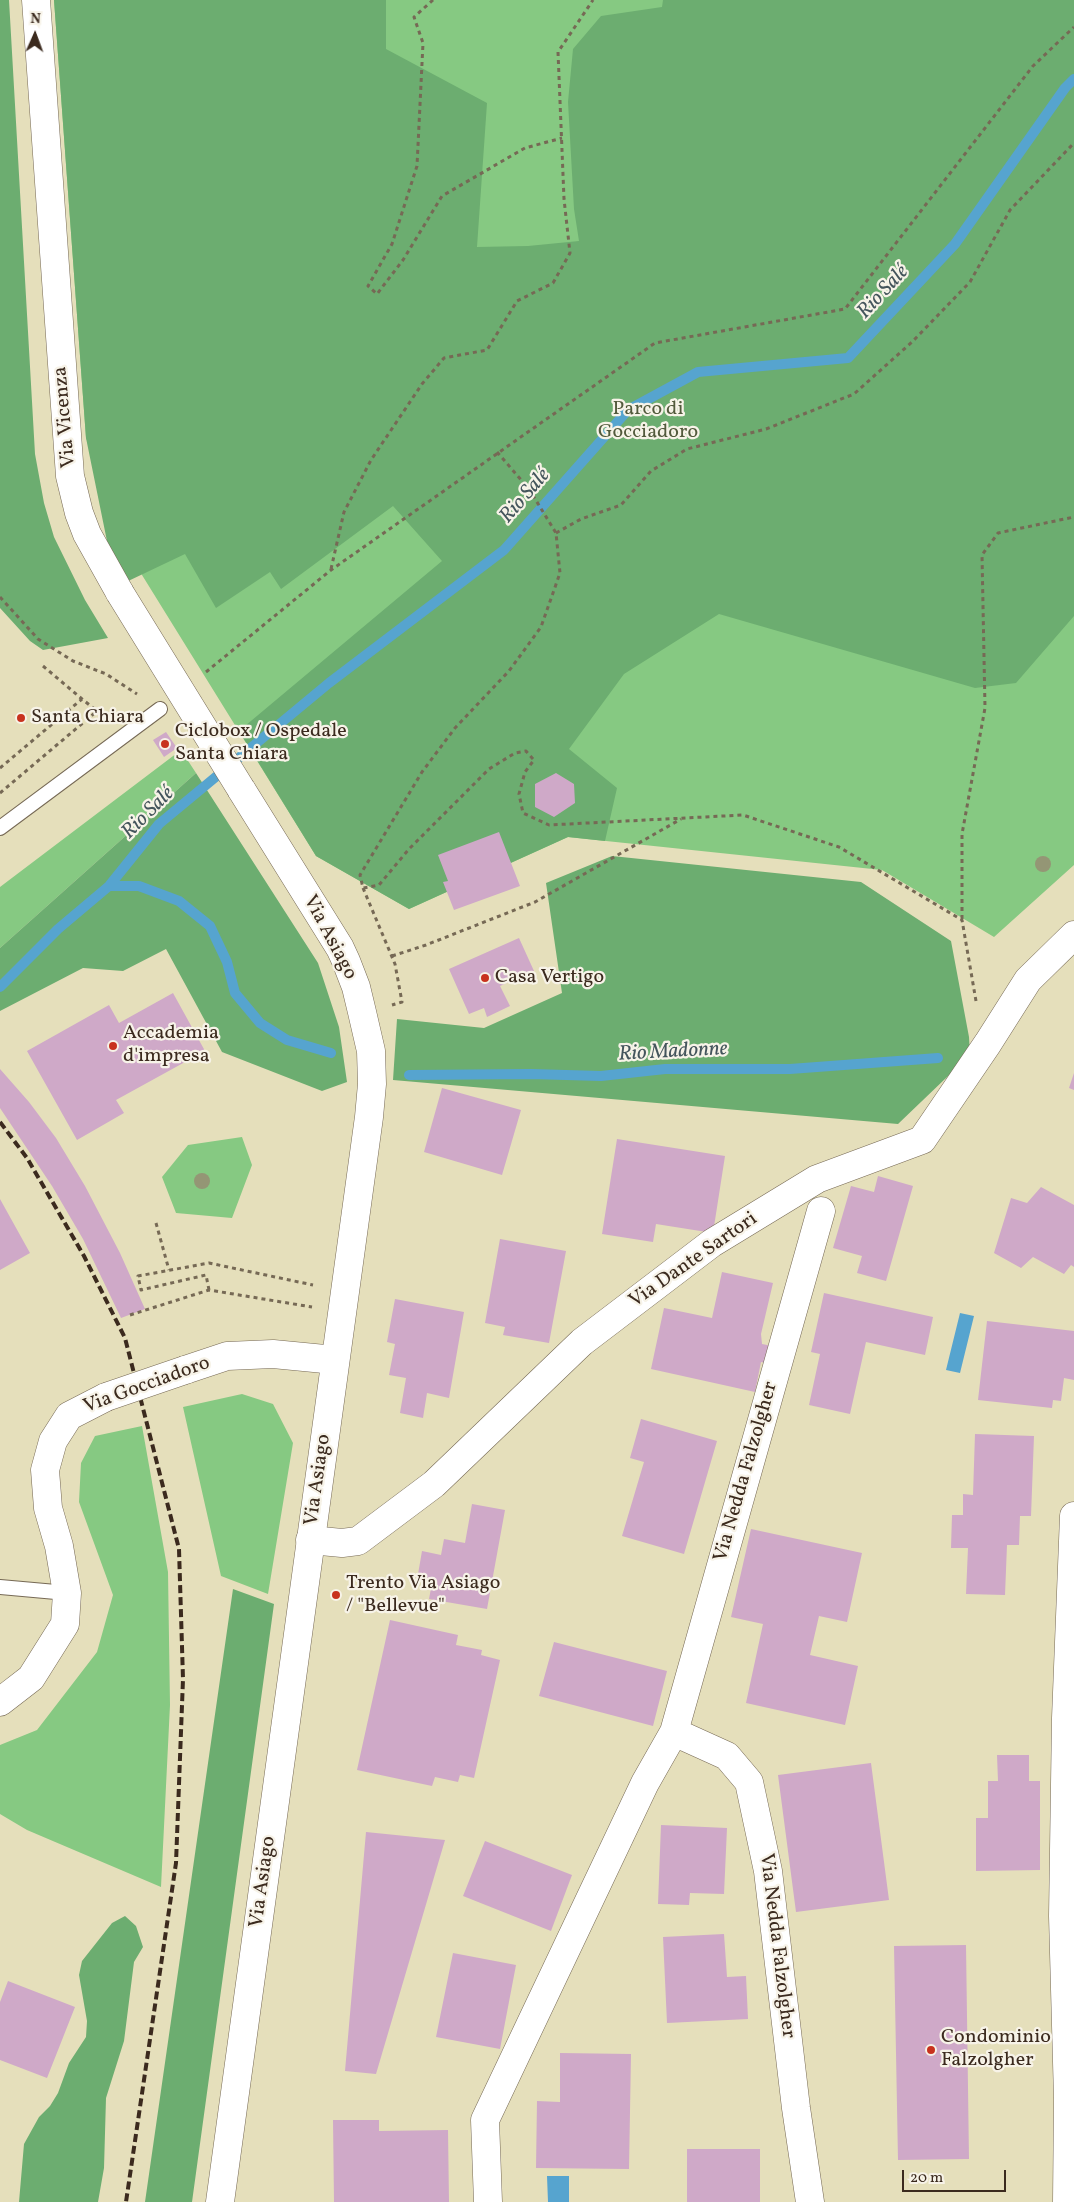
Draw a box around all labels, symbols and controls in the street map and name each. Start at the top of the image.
north arrow [10,10,60,60]
text: N [30,10,41,29]
water label: Rio Salé [853,261,915,325]
street label: Via Vicenza [50,365,82,469]
park label: Parco di Gocciadoro [598,398,698,445]
water label: Rio Salé [495,464,557,530]
place label: Santa Chiara [31,706,144,730]
marker: Santa Chiara [15,712,27,724]
place label: Ciclobox / Ospedale Santa Chiara [175,720,347,767]
marker: Ciclobox / Ospedale Santa Chiara [159,738,171,750]
water label: Rio Salé [117,782,181,846]
street label: Via Asiago [297,892,361,984]
place label: Casa Vertigo [495,966,604,990]
marker: Casa Vertigo [479,972,491,984]
place label: Accademia d'impresa [123,1022,219,1069]
water label: Rio Madonne [618,1038,728,1068]
marker: Accademia d'impresa [107,1040,119,1052]
street label: Via Dante Sartori [625,1208,763,1314]
street label: Via Gocciadoro [81,1352,213,1420]
street label: Via Nedda Falzolgher [710,1379,784,1565]
street label: Via Asiago [301,1433,337,1527]
place label: Trento Via Asiago / "Bellevue" [346,1572,500,1619]
marker: Trento Via Asiago / "Bellevue" [330,1589,342,1601]
street label: Via Asiago [246,1835,282,1929]
street label: Via Nedda Falzolgher [753,1852,799,2040]
place label: Condominio Falzolgher [941,2026,1051,2073]
marker: Condominio Falzolgher [925,2044,937,2056]
scale bar [904,2160,1008,2192]
text: 20 m [910,2168,943,2189]

